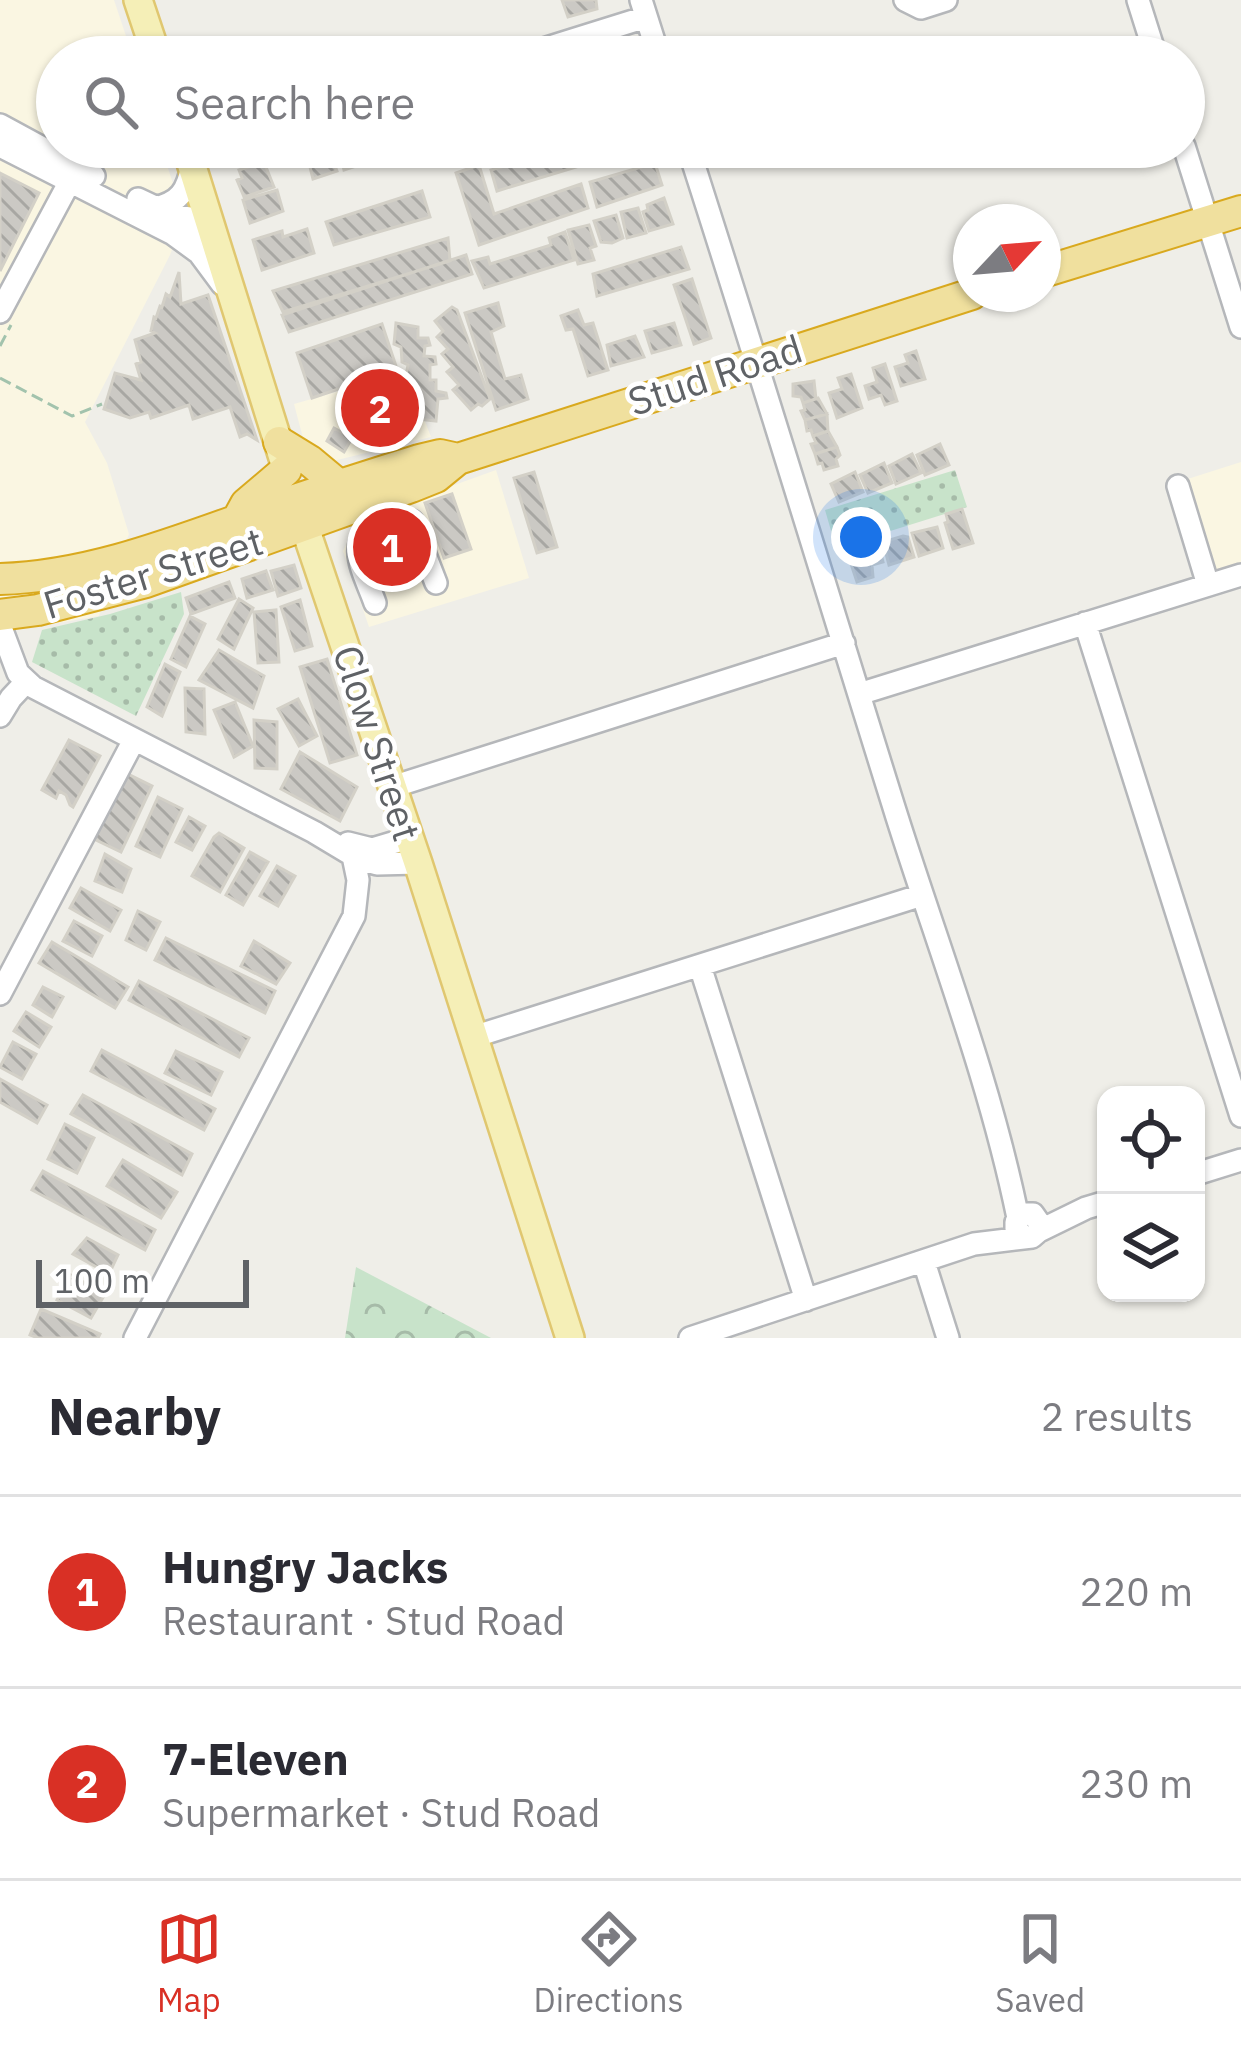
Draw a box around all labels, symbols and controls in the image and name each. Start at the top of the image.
search box [36,36,1205,168]
icon: search [78,69,144,135]
text: Search here [174,73,415,131]
north arrow [953,204,1061,312]
street label: Stud Road [621,322,808,427]
pin: 2 [341,363,419,453]
pin: 1 [353,502,431,592]
your location [831,507,891,567]
street label: Foster Street [37,515,269,630]
street label: Clow Street [322,639,433,847]
map controls [1097,1086,1205,1302]
button: locate [1097,1086,1205,1194]
button: layers [1097,1194,1205,1302]
scale bar [36,1254,249,1307]
text: 100 m [54,1259,150,1302]
text: Nearby [48,1383,221,1449]
text: 2 results [1041,1391,1193,1442]
text: Hungry Jacks [162,1537,448,1595]
text: 1 [75,1566,99,1617]
text: 220 m [1080,1566,1193,1617]
text: Restaurant · Stud Road [162,1595,565,1646]
text: 7-Eleven [162,1729,349,1787]
text: 2 [75,1758,99,1809]
text: 230 m [1080,1758,1193,1809]
text: Supermarket · Stud Road [162,1787,600,1838]
tab: Map [156,1906,222,2021]
tab: Directions [534,1906,684,2021]
tab: Saved [995,1906,1085,2021]

